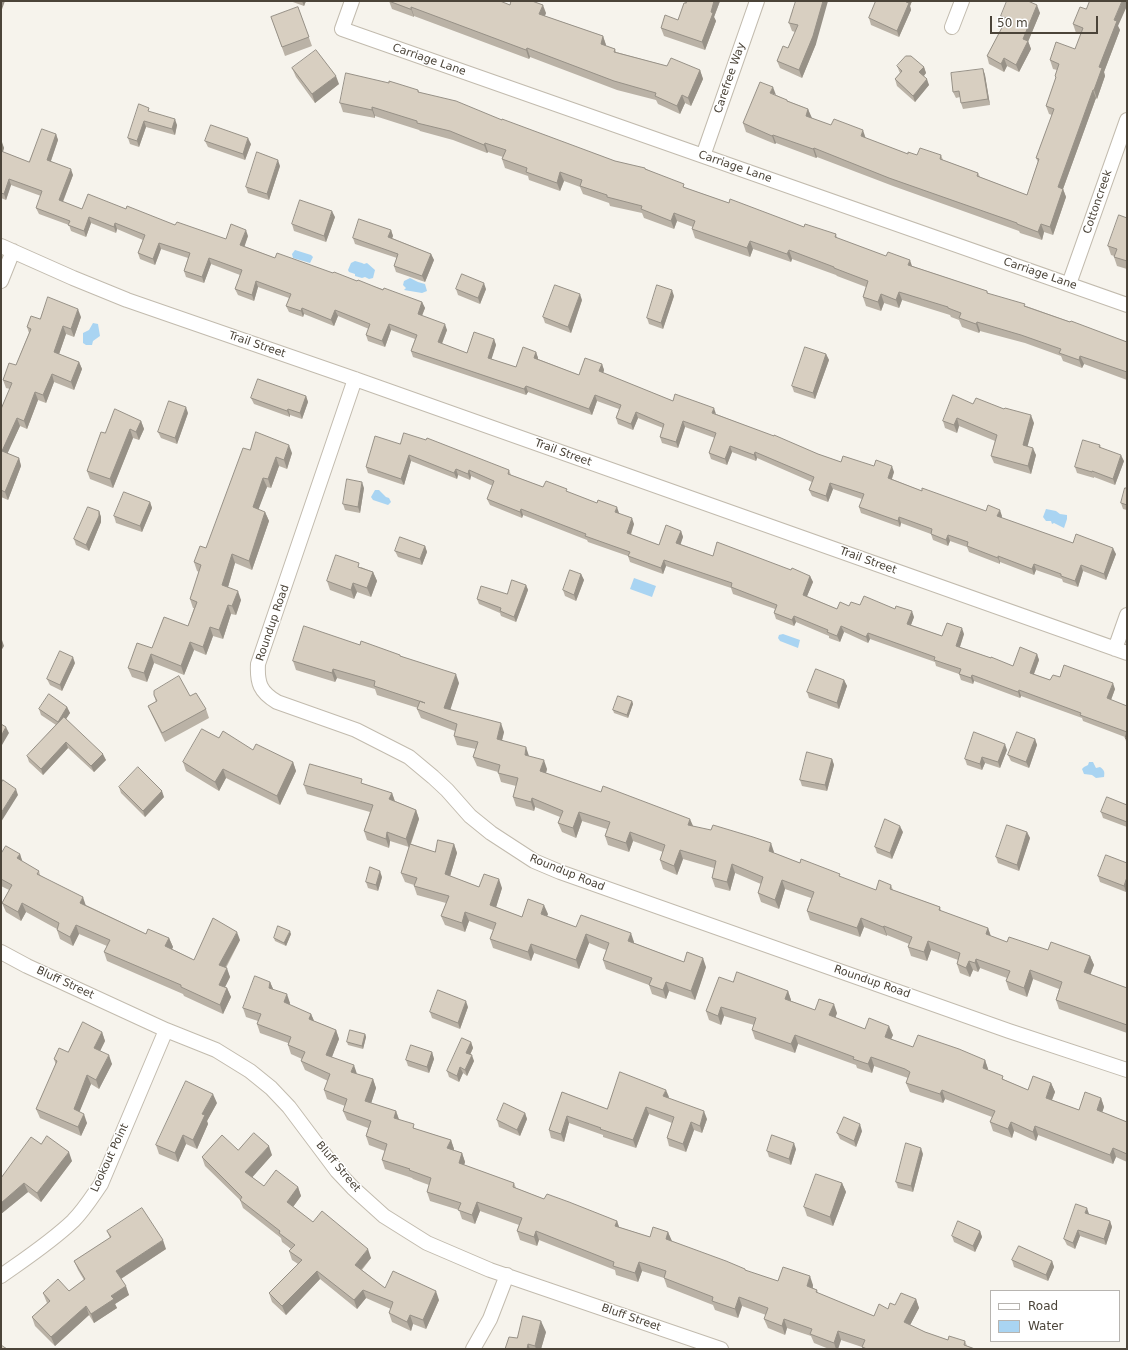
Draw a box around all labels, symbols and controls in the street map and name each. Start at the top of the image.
scale bar [992,8,1100,34]
text: 50 m [997,16,1028,30]
street label: Carriage Lane [390,41,468,79]
street label: Carefree Way [712,41,748,115]
street label: Carriage Lane [696,148,774,186]
street label: Cottoncreek [1081,168,1115,236]
street label: Carriage Lane [1001,255,1079,293]
street label: Trail Street [227,329,287,361]
street label: Trail Street [533,437,593,469]
street label: Trail Street [838,545,898,577]
street label: Roundup Road [254,583,292,663]
street label: Roundup Road [528,852,606,894]
street label: Roundup Road [832,963,912,1001]
street label: Bluff Street [34,964,96,1002]
street label: Lookout Point [88,1122,132,1194]
street label: Bluff Street [313,1139,363,1195]
legend [990,1290,1120,1342]
text: Road [1028,1299,1058,1313]
street label: Bluff Street [600,1302,662,1334]
text: Water [1028,1319,1063,1333]

